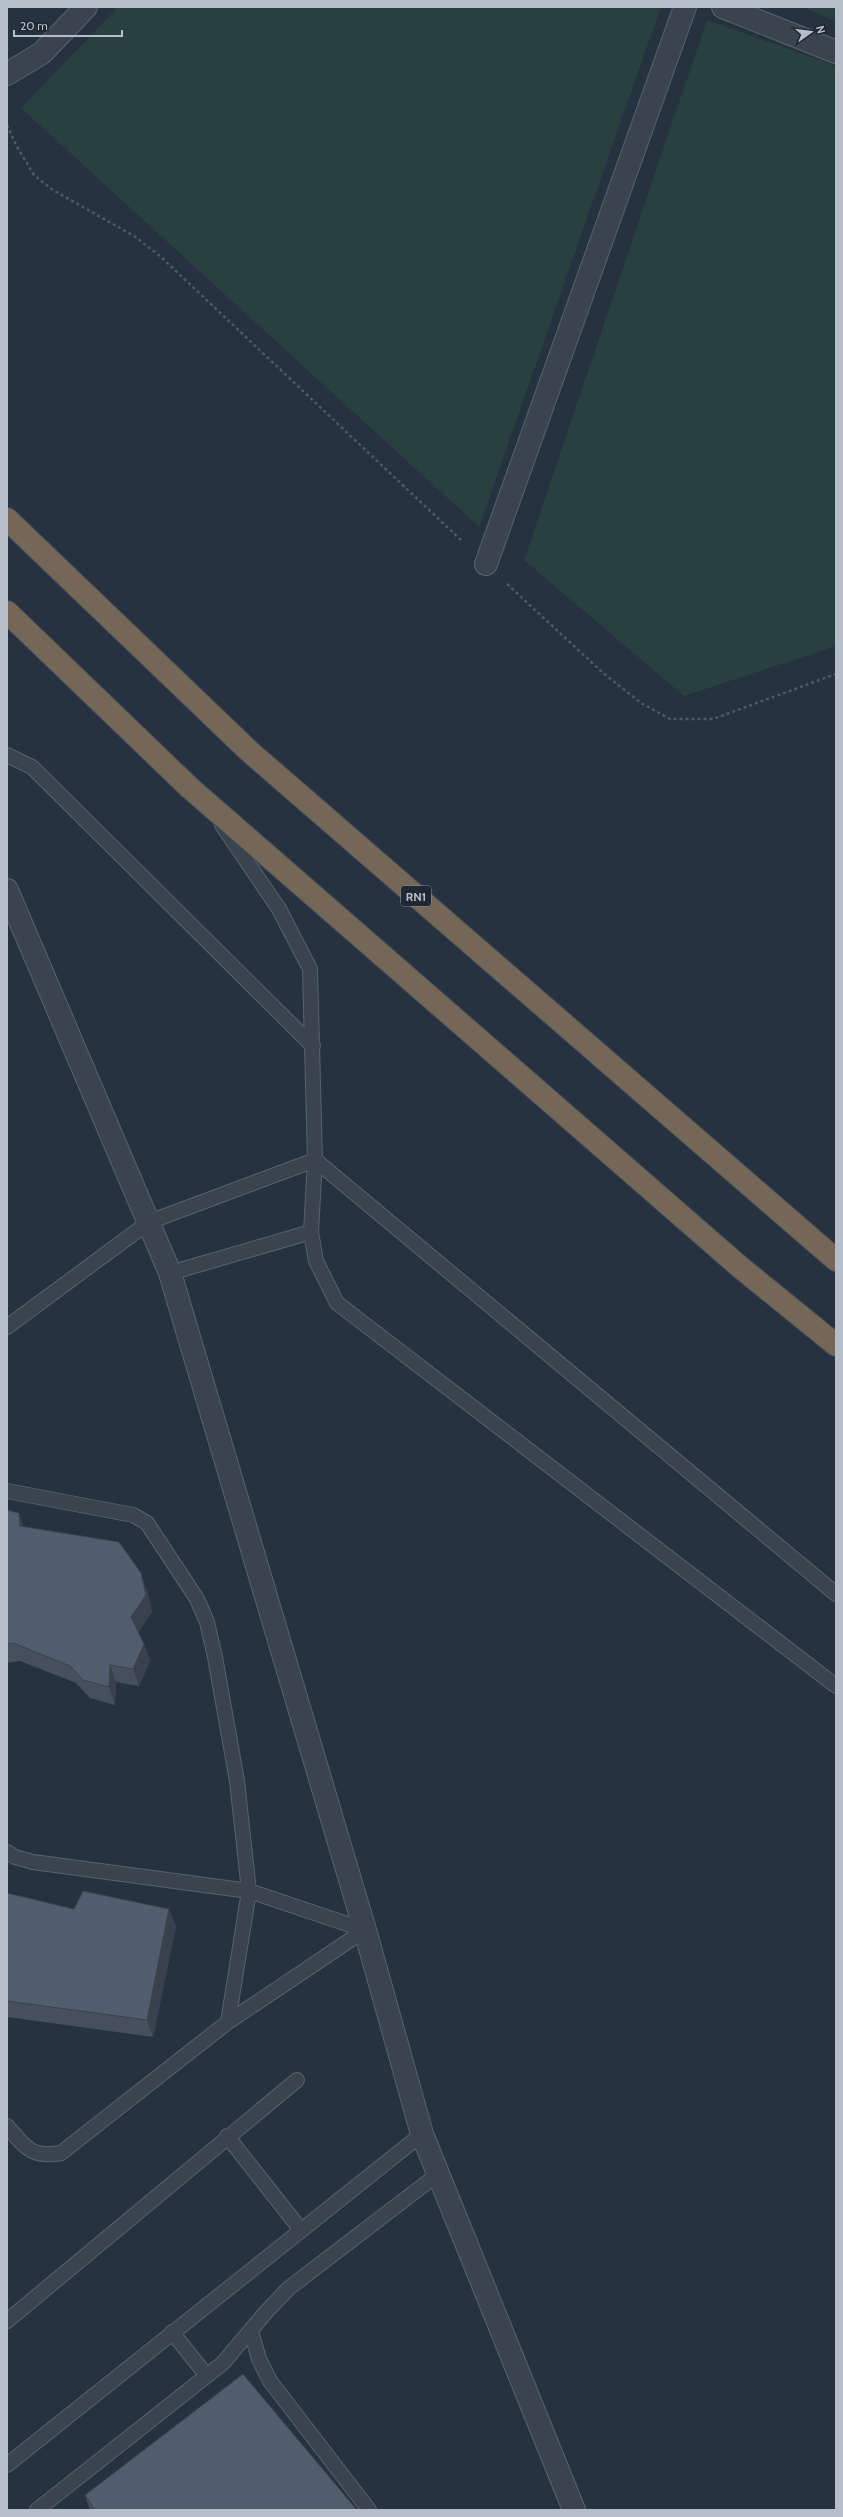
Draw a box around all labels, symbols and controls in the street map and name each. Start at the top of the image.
scale bar [14,12,122,38]
north arrow [791,12,831,52]
text: 20 m [20,18,48,33]
text: N [813,24,828,35]
road number: RN1 [401,886,431,906]

